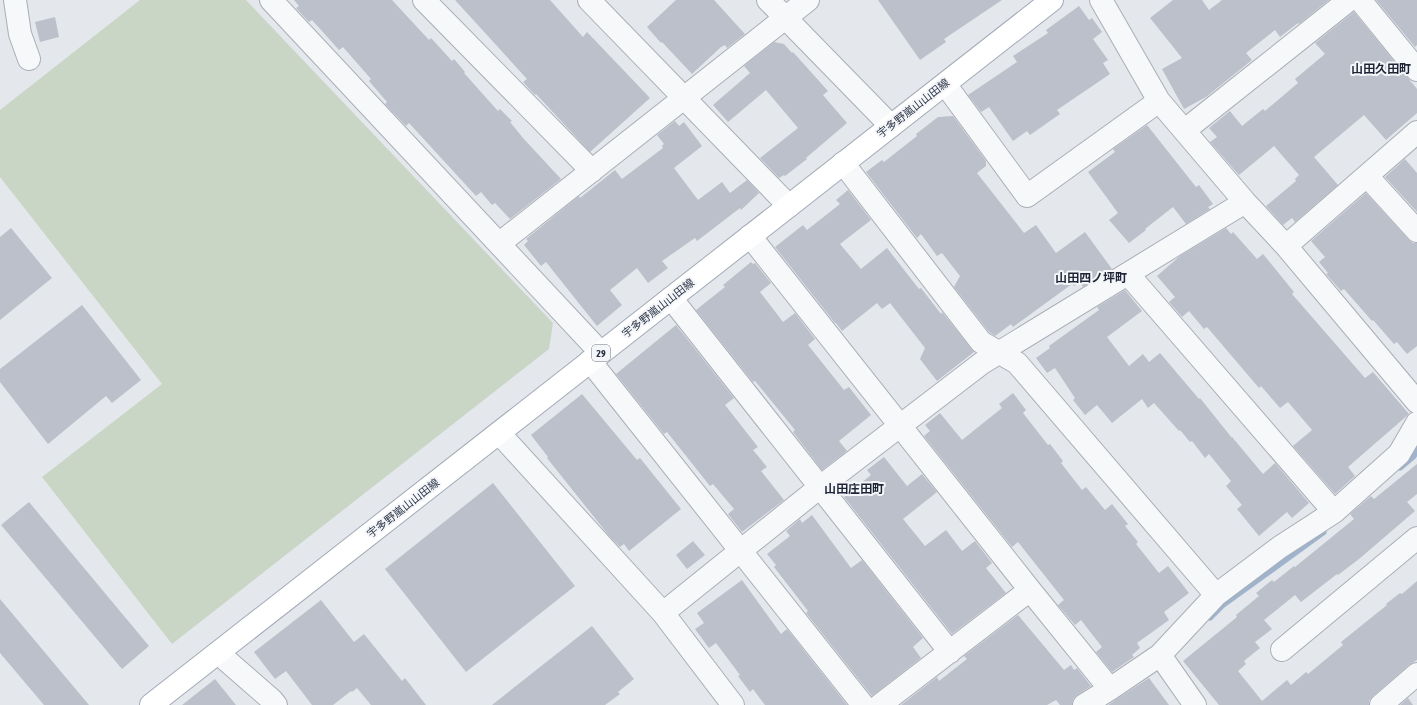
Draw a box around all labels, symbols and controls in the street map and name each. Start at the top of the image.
district label: 山田久田町 [1351,62,1411,76]
street label: 宇多野嵐山山田線 [875,76,951,140]
district label: 山田四ノ坪町 [1055,271,1127,285]
street label: 宇多野嵐山山田線 [620,276,696,340]
road number: 29 [592,345,610,361]
street label: 宇多野嵐山山田線 [365,476,441,540]
district label: 山田庄田町 [824,482,884,496]

